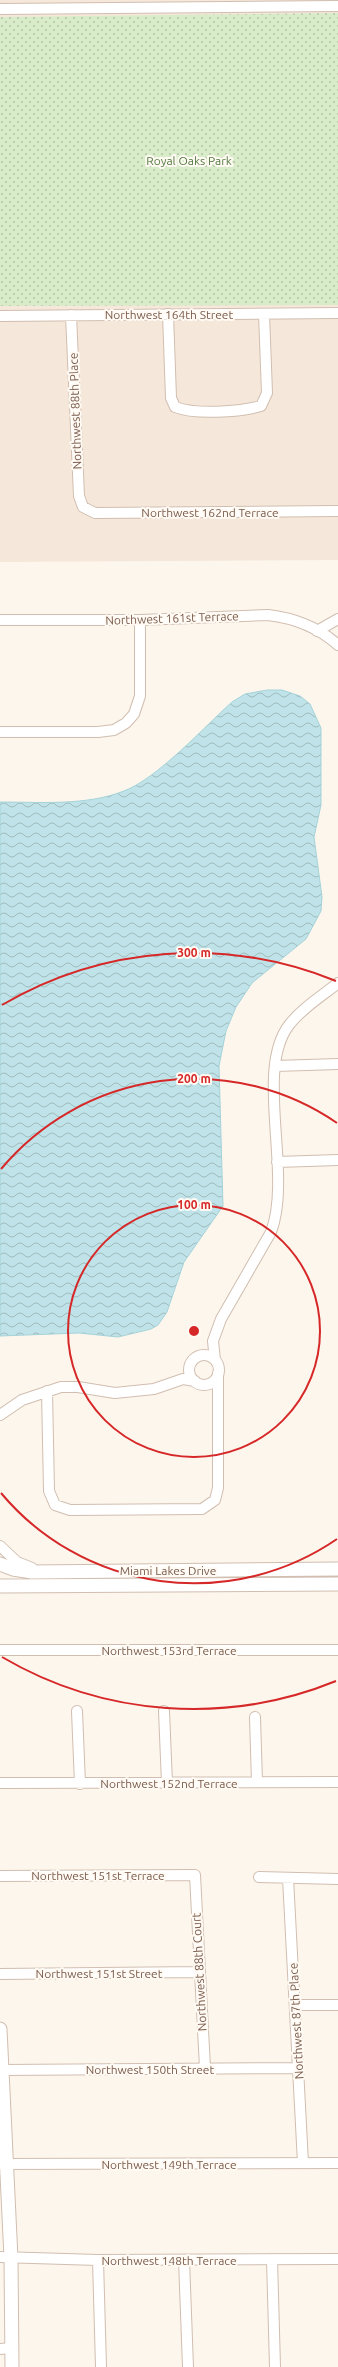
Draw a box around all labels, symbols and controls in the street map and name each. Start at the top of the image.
park label: Royal Oaks Park [146,154,232,167]
street label: Northwest 164th Street [105,308,233,321]
street label: Northwest 88th Place [66,352,84,470]
street label: Northwest 162nd Terrace [141,506,279,519]
street label: Northwest 161st Terrace [105,609,239,627]
text: 300 m [177,946,211,959]
text: 200 m [177,1072,211,1085]
text: 100 m [177,1198,211,1211]
centre of rings [187,1324,201,1338]
street label: Miami Lakes Drive [120,1564,216,1577]
street label: Northwest 153rd Terrace [101,1644,237,1657]
street label: Northwest 152nd Terrace [100,1777,238,1790]
street label: Northwest 151st Terrace [31,1869,165,1882]
street label: Northwest 88th Court [189,1912,209,2032]
street label: Northwest 87th Place [286,1962,306,2080]
street label: Northwest 151st Street [36,1967,163,1980]
street label: Northwest 150th Street [86,2063,214,2076]
street label: Northwest 149th Terrace [101,2158,237,2171]
street label: Northwest 148th Terrace [101,2254,237,2267]

